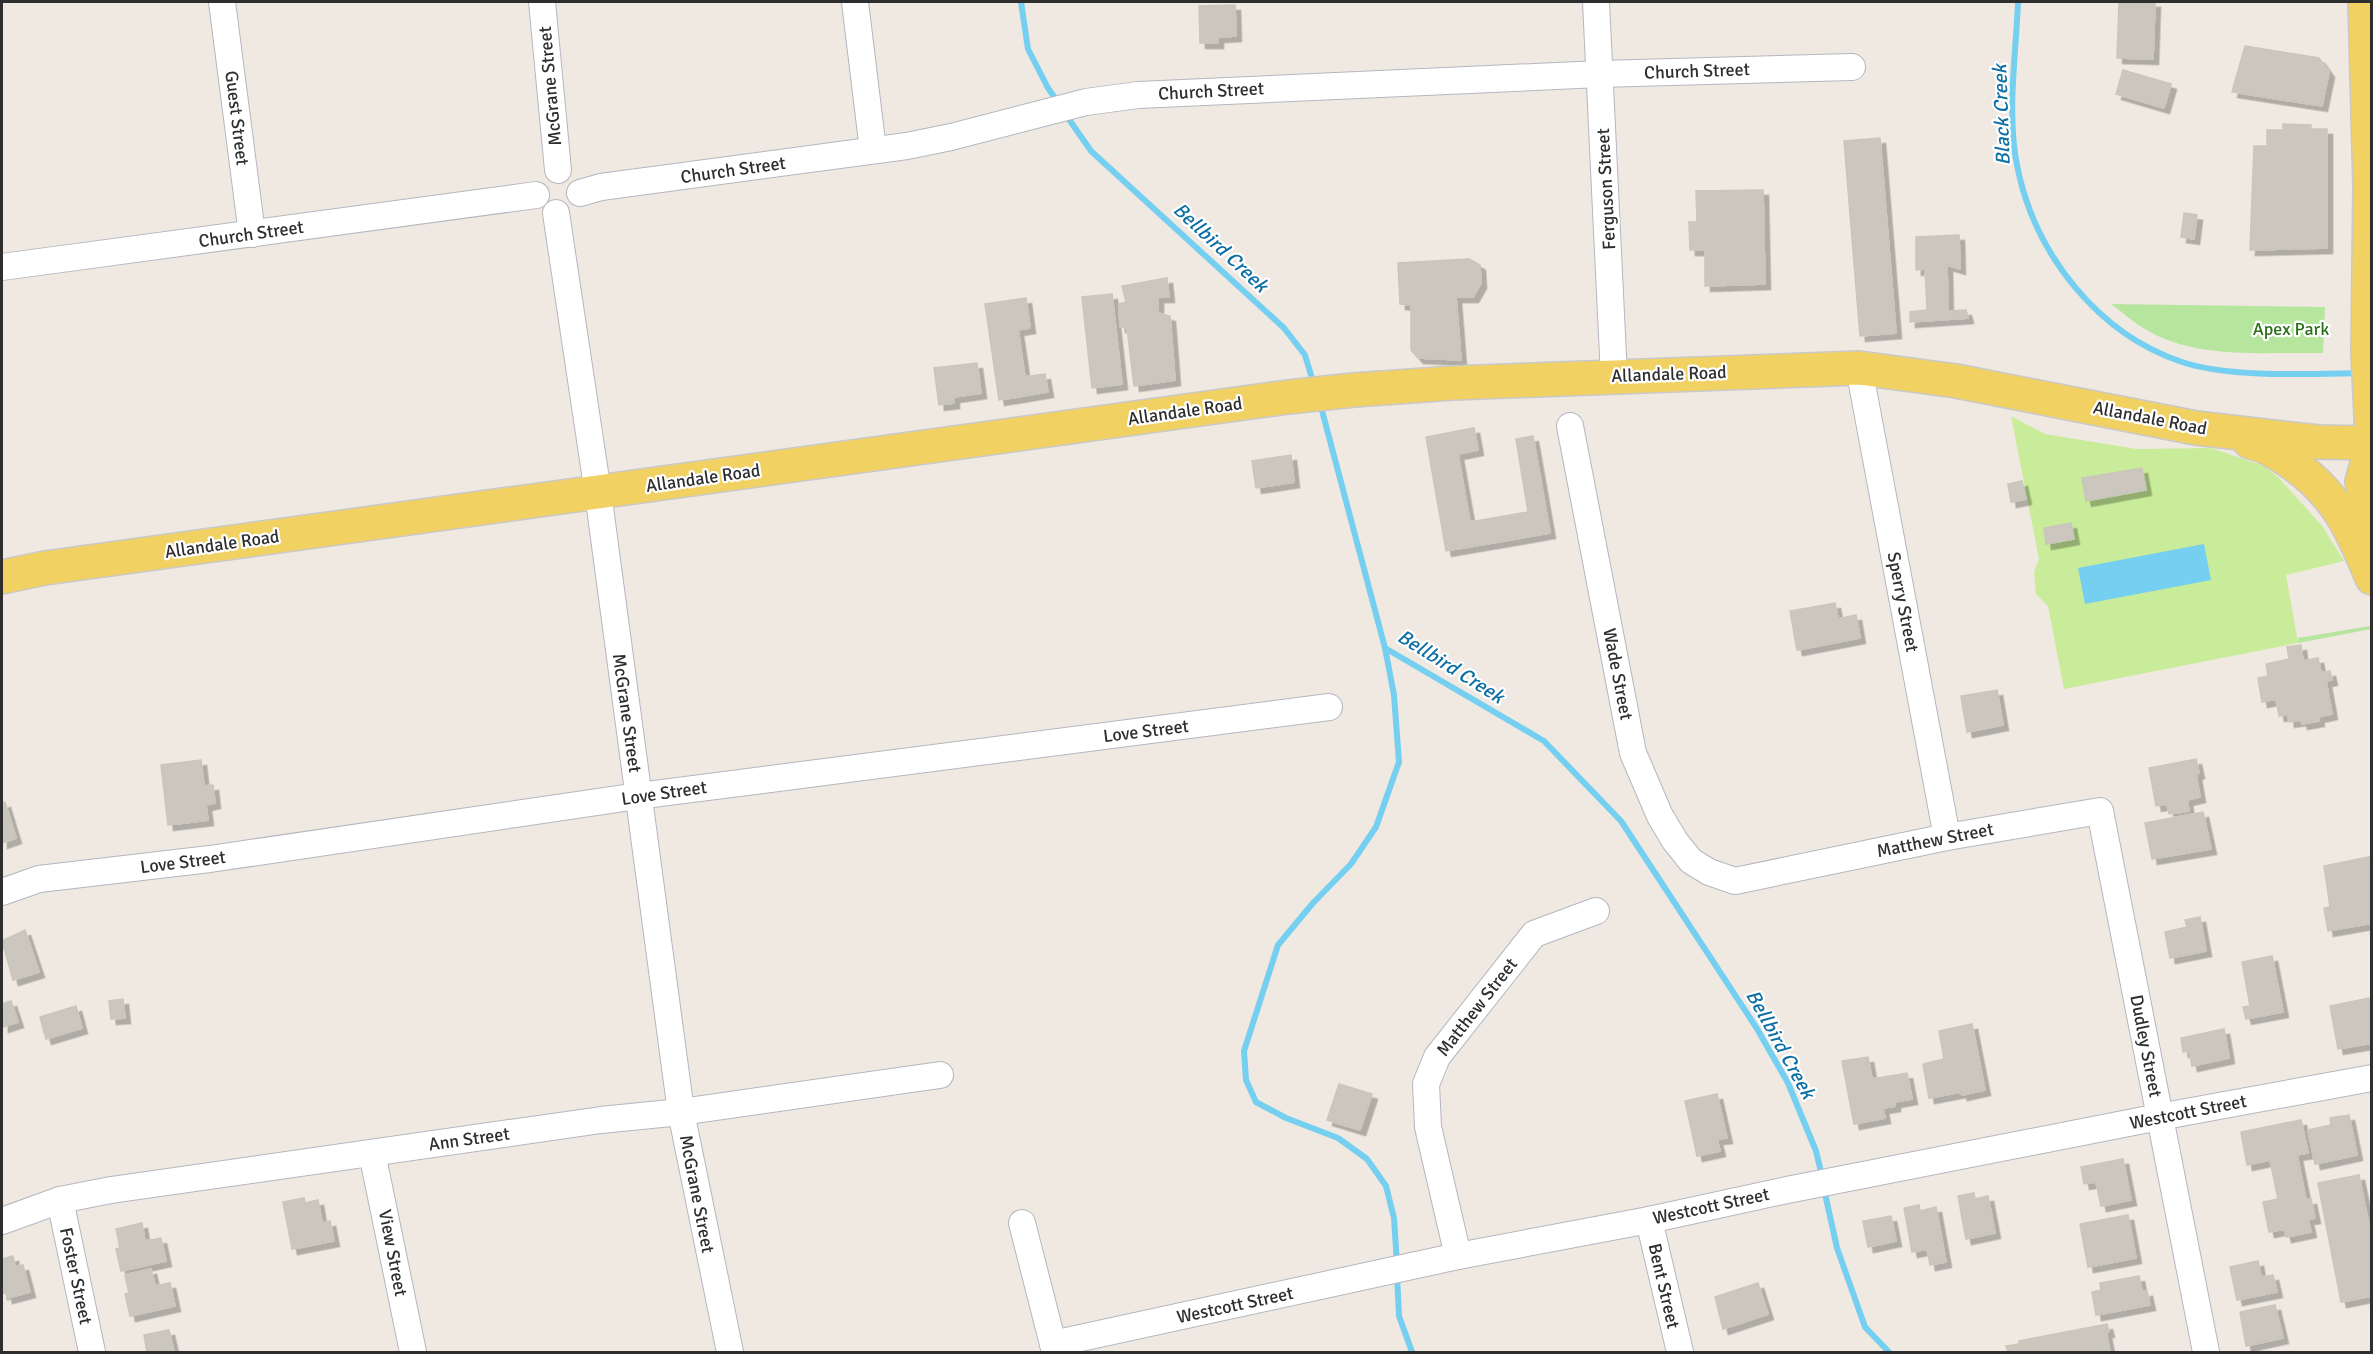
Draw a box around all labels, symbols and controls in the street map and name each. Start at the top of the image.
street label: McGrane Street [534,25,566,147]
street label: Church Street [1644,58,1750,84]
water label: Black Creek [1987,62,2016,166]
street label: Guest Street [220,69,254,167]
street label: Church Street [1158,77,1264,105]
street label: Ferguson Street [1592,128,1620,250]
street label: Church Street [679,152,787,188]
water label: Bellbird Creek [1168,197,1275,299]
street label: Church Street [197,216,305,252]
park label: Apex Park [2253,318,2329,340]
street label: Allandale Road [1611,361,1727,387]
street label: Allandale Road [1126,392,1244,430]
street label: Allandale Road [2091,396,2209,440]
street label: Allandale Road [644,459,762,497]
street label: Allandale Road [163,525,281,563]
street label: Sperry Street [1883,550,1923,654]
water label: Bellbird Creek [1393,624,1510,710]
street label: Wade Street [1598,626,1638,722]
street label: McGrane Street [608,652,646,774]
street label: Love Street [1102,715,1190,747]
street label: Love Street [620,776,708,810]
street label: Matthew Street [1875,818,1995,862]
street label: Love Street [139,846,227,878]
street label: Matthew Street [1432,954,1522,1060]
water label: Bellbird Creek [1740,985,1822,1105]
street label: Dudley Street [2125,993,2167,1099]
street label: Westcott Street [2128,1090,2248,1134]
street label: Ann Street [427,1122,511,1156]
street label: McGrane Street [675,1133,719,1255]
street label: Westcott Street [1651,1183,1771,1229]
street label: View Street [374,1208,412,1298]
street label: Foster Street [55,1225,97,1327]
street label: Bent Street [1644,1241,1684,1331]
street label: Westcott Street [1175,1282,1295,1328]

